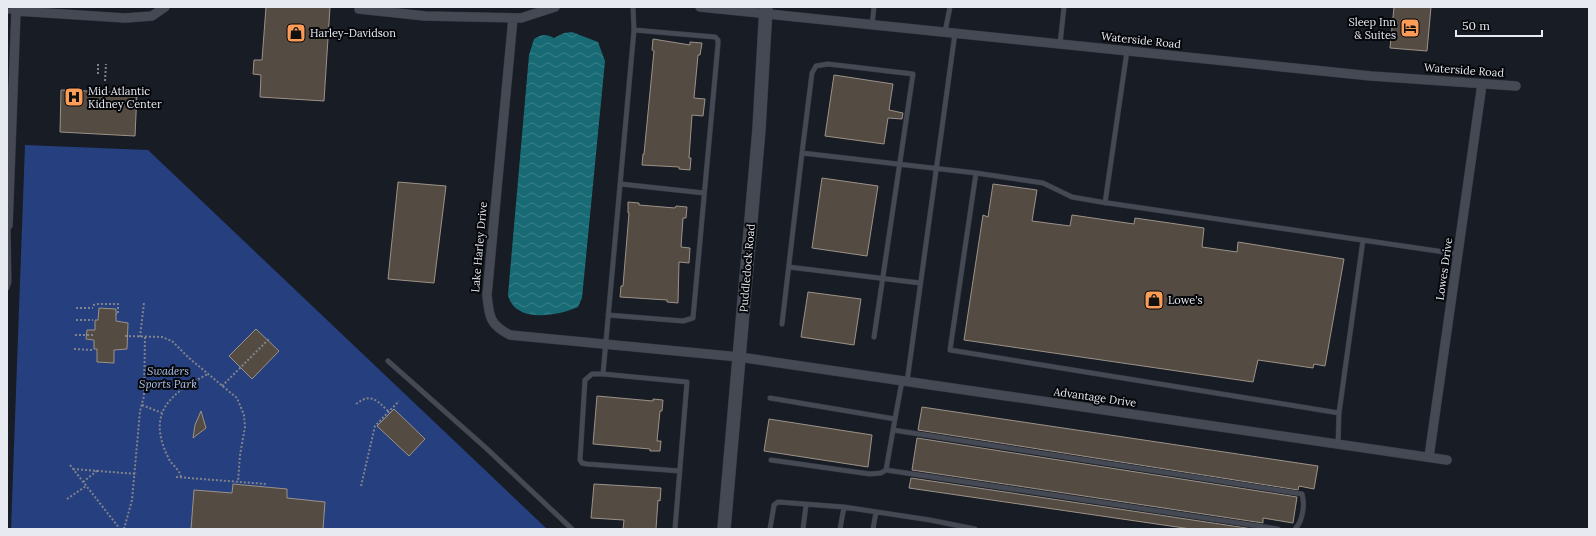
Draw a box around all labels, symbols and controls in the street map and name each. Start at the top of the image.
scale bar [1456,12,1542,38]
place label: Sleep Inn & Suites [1348,15,1396,42]
hotel icon: Sleep Inn & Suites [1399,17,1421,39]
text: 50 m [1462,18,1490,33]
shop icon: Harley-Davidson [285,22,307,44]
place label: Harley-Davidson [310,26,396,40]
street label: Waterside Road [1100,29,1182,51]
street label: Waterside Road [1423,60,1505,80]
place label: Mid Atlantic Kidney Center [88,84,162,111]
hospital icon: Mid Atlantic Kidney Center [63,86,85,108]
street label: Lake Harley Drive [468,201,490,293]
street label: Puddledock Road [736,223,758,313]
street label: Lowes Drive [1433,237,1455,301]
shop icon: Lowe's [1143,289,1165,311]
place label: Lowe's [1168,293,1203,307]
park label: Swaders Sports Park [139,364,197,391]
street label: Advantage Drive [1052,384,1137,410]

